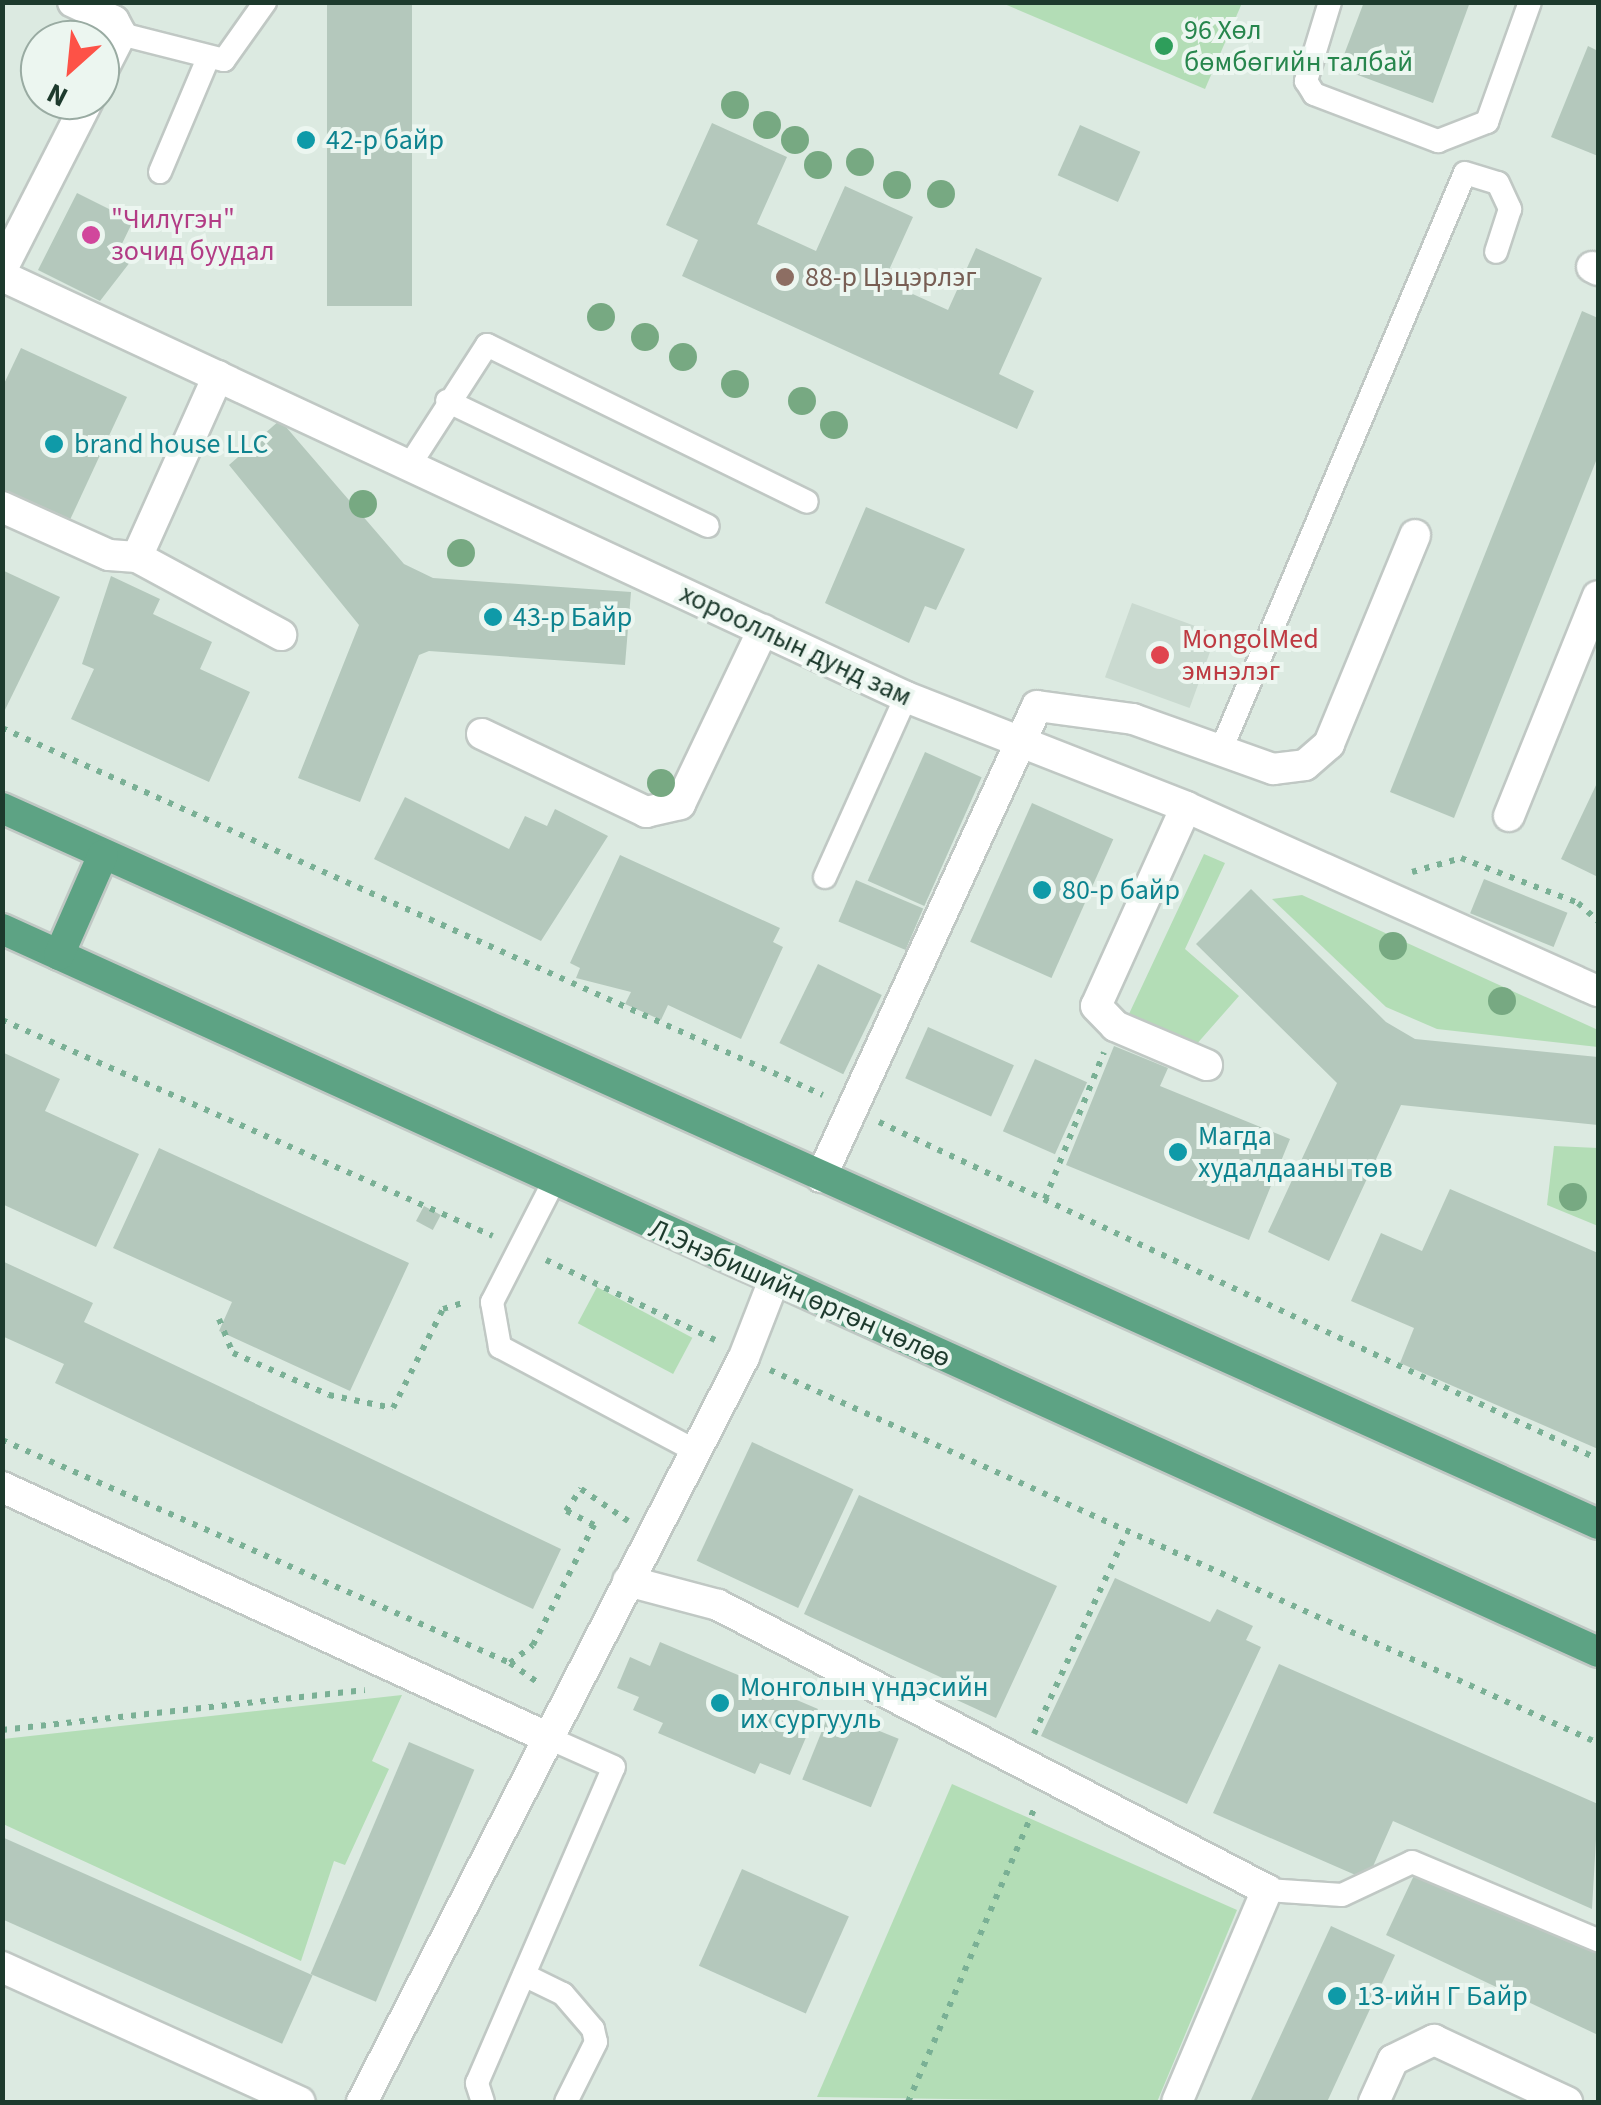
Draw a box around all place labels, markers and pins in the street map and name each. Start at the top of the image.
place label: 96 Хөл бөмбөгийн талбай [1184,13,1413,79]
marker: 96 Хөл бөмбөгийн талбай [1153,35,1175,57]
place label: 42-p байр [326,123,444,157]
marker: 42-p байр [295,129,317,151]
place label: "Чилүгэн" зочид буудал [111,202,275,268]
marker: "Чилүгэн" зочид буудал [80,224,102,246]
place label: 88-р Цэцэрлэг [805,260,977,294]
marker: 88-р Цэцэрлэг [774,266,796,288]
place label: brand house LLC [74,427,268,461]
marker: brand house LLC [43,433,65,455]
place label: 43-р Байр [513,600,632,634]
marker: 43-р Байр [482,606,504,628]
place label: MongolMed эмнэлэг [1182,622,1319,688]
marker: MongolMed эмнэлэг [1147,642,1173,668]
place label: 80-р байр [1062,873,1180,907]
marker: 80-р байр [1031,879,1053,901]
place label: Магда худалдааны төв [1198,1119,1393,1185]
marker: Магда худалдааны төв [1167,1141,1189,1163]
place label: Монголын үндэсийн их сургууль [740,1670,988,1736]
marker: Монголын үндэсийн их сургууль [709,1692,731,1714]
place label: 13-ийн Г Байр [1357,1979,1528,2013]
marker: 13-ийн Г Байр [1326,1985,1348,2007]

